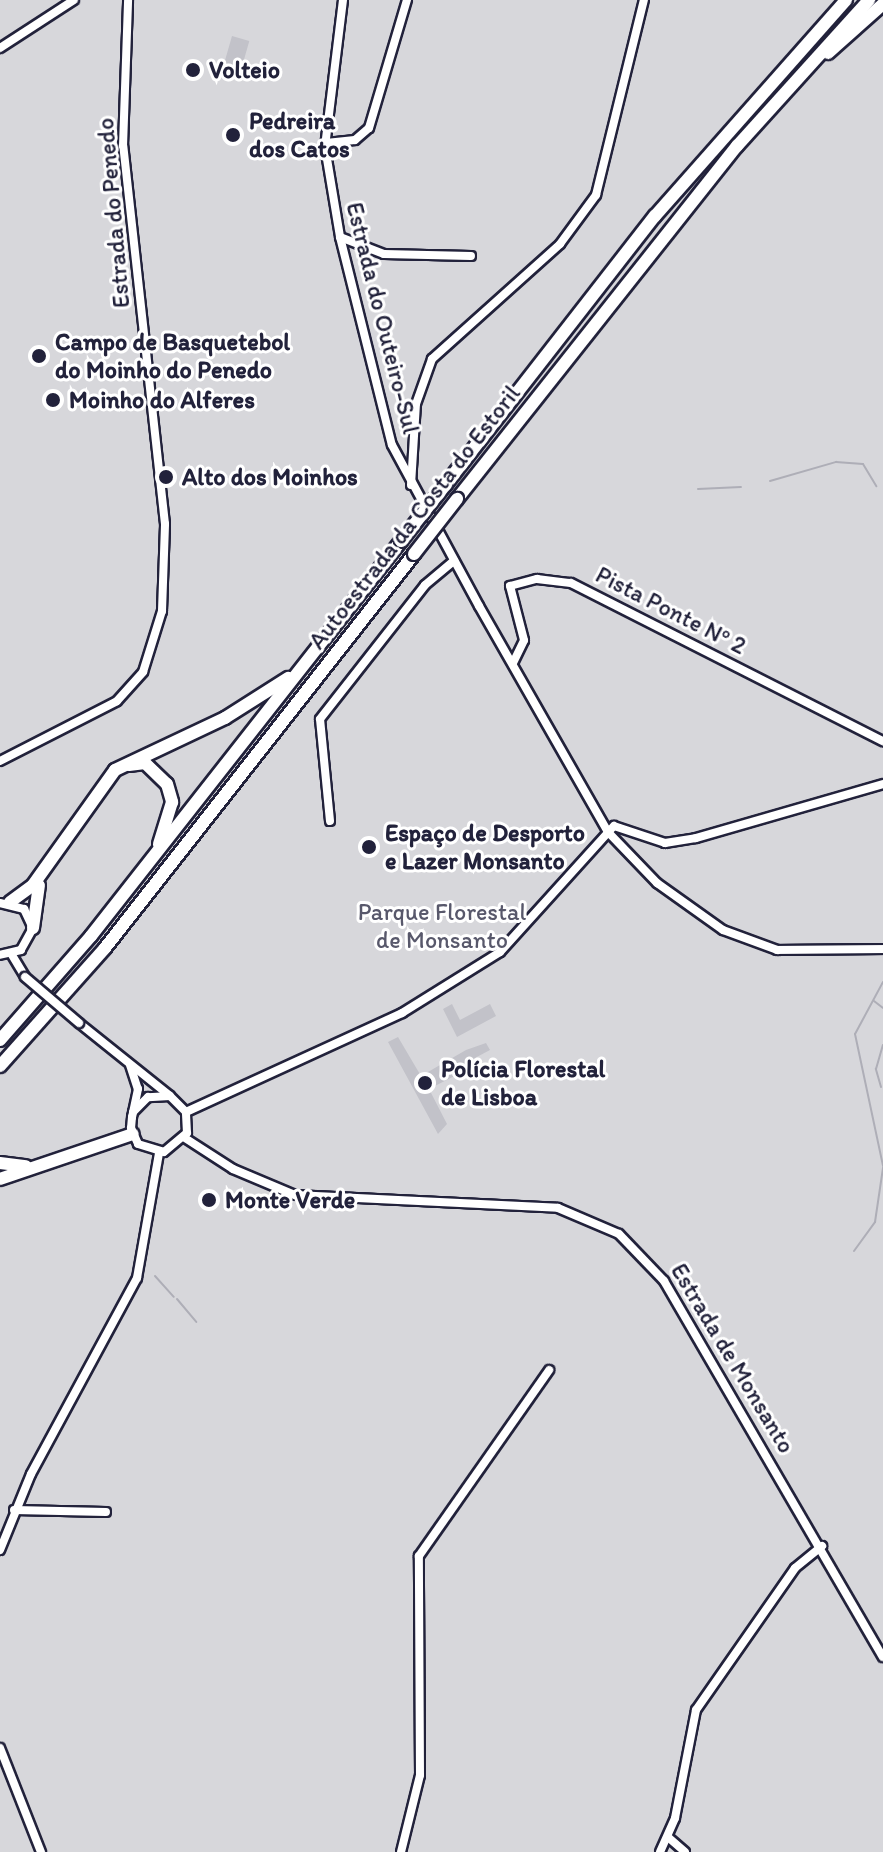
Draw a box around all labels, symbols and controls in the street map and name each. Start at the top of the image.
place label: Volteio [209,56,280,84]
marker: Volteio [184,61,202,79]
place label: Pedreira dos Catos [249,107,350,163]
street label: Estrada do Penedo [90,117,136,309]
marker: Pedreira dos Catos [224,126,242,144]
street label: Estrada do Outeiro-Sul [340,199,426,437]
place label: Campo de Basquetebol do Moinho do Penedo [55,328,290,384]
marker: Campo de Basquetebol do Moinho do Penedo [30,347,48,365]
street label: Autoestrada da Costa do Estoril [302,379,526,655]
place label: Moinho do Alferes [69,386,255,414]
marker: Moinho do Alferes [44,391,62,409]
place label: Alto dos Moinhos [182,463,359,491]
marker: Alto dos Moinhos [157,468,175,486]
street label: Pista Ponte Nº 2 [591,560,751,660]
place label: Espaço de Desporto e Lazer Monsanto [385,819,585,875]
marker: Espaço de Desporto e Lazer Monsanto [360,838,378,856]
park label: Parque Florestal de Monsanto [358,898,526,954]
place label: Polícia Florestal de Lisboa [441,1055,605,1111]
marker: Polícia Florestal de Lisboa [416,1074,434,1092]
place label: Monte Verde [225,1186,354,1214]
marker: Monte Verde [200,1191,218,1209]
street label: Estrada de Monsanto [665,1257,801,1459]

